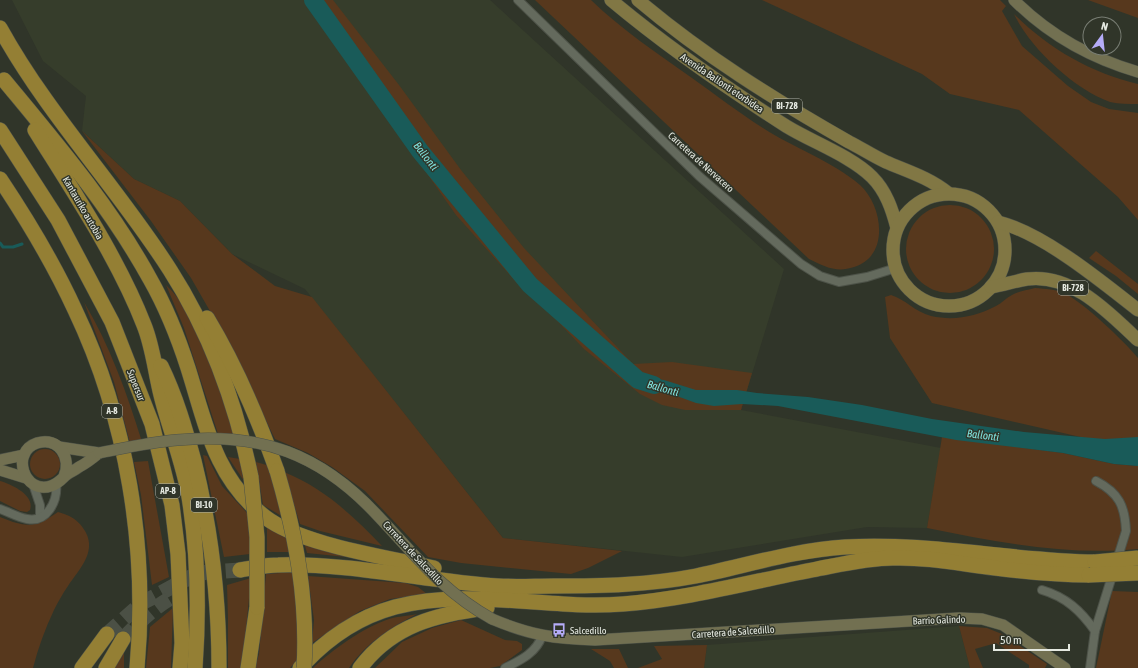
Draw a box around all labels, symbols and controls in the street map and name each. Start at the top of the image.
north arrow [1082,16,1122,56]
text: N [1100,20,1109,33]
street label: Avenida Ballonti etorbidea [678,51,766,115]
road number: BI-728 [772,99,802,113]
street label: Carretera de Nervacero [666,130,736,194]
water label: Ballonti [411,140,441,173]
street label: Kantauriko autobia [61,175,106,242]
road number: BI-728 [1058,281,1088,295]
street label: Supersur [125,368,148,403]
water label: Ballonti [646,378,681,398]
road number: A-8 [102,404,122,418]
water label: Ballonti [966,427,1000,443]
road number: AP-8 [156,484,180,498]
road number: BI-10 [191,498,217,512]
street label: Carretera de Salcedillo [381,519,445,587]
street label: Barrio Galindo [912,614,966,626]
bus stop icon: Salcedillo [551,622,567,638]
street label: Carretera de Salcedillo [691,624,775,640]
place label: Salcedillo [570,625,607,636]
scale bar [994,626,1069,652]
text: 50 m [1000,633,1022,647]

